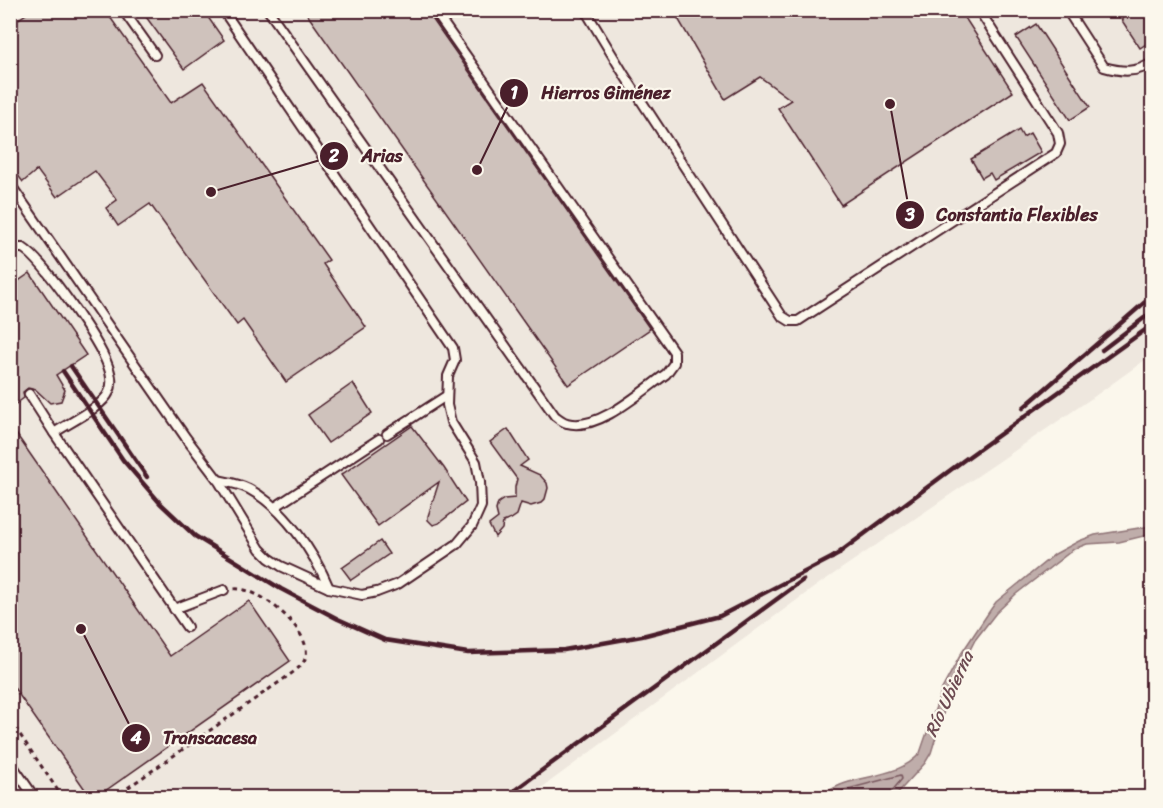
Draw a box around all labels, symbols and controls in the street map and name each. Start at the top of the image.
callout: Hierros Giménez [499,75,683,111]
text: 1 [510,77,518,109]
text: Hierros Giménez [540,77,671,109]
callout: Arias [319,138,414,174]
text: 2 [328,140,340,172]
text: Arias [360,140,403,172]
callout: Constantia Flexibles [895,197,1110,233]
text: 3 [904,199,915,231]
text: Constantia Flexibles [935,199,1098,231]
water label: Río Ubierna [915,644,984,742]
callout: Transcacesa [121,720,269,756]
text: 4 [129,722,142,754]
text: Transcacesa [163,722,257,754]

